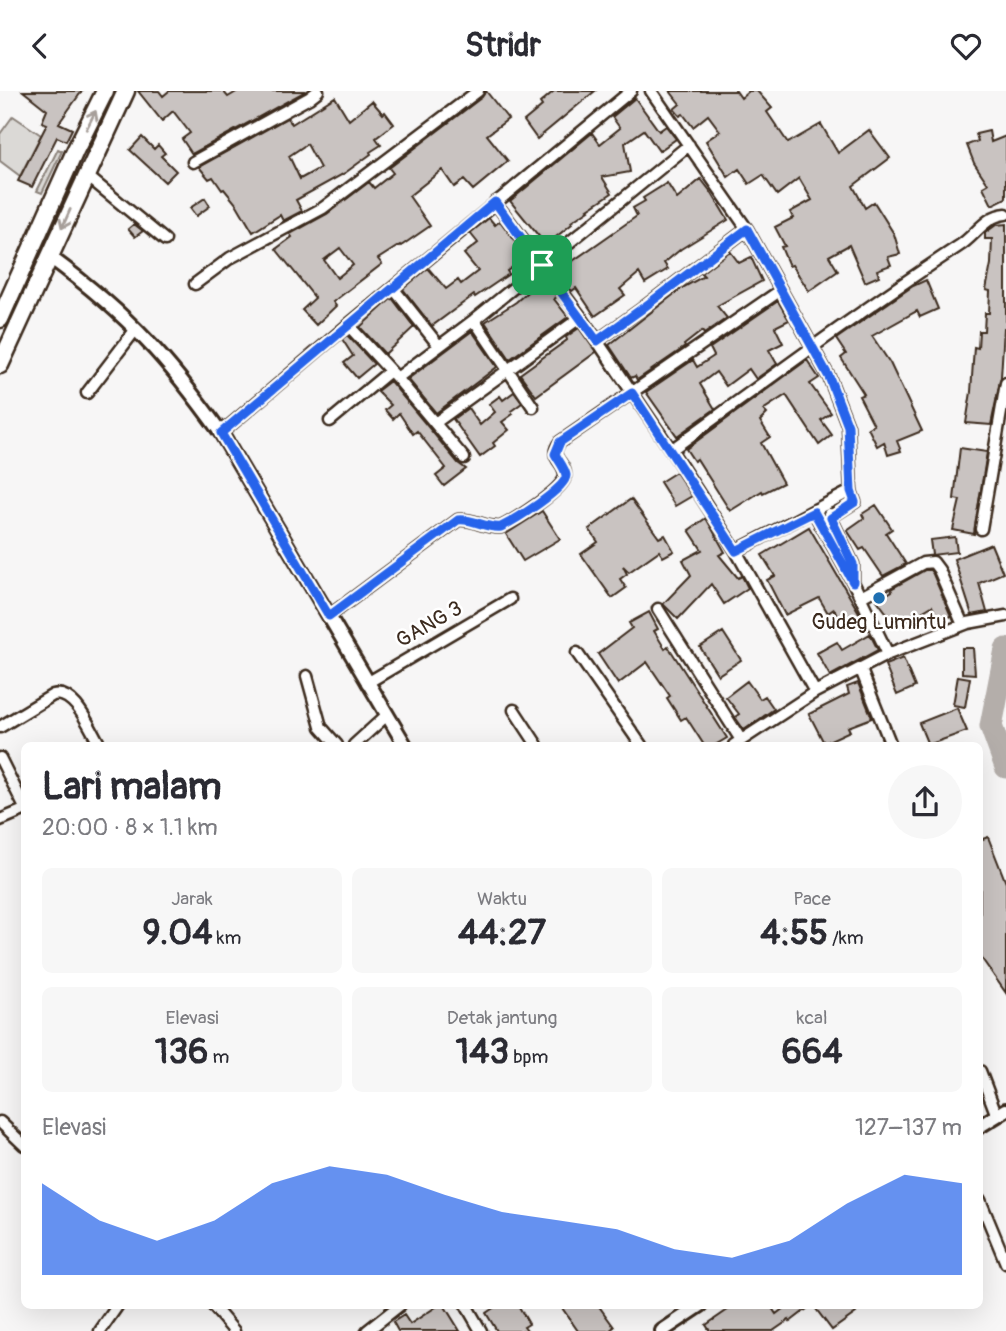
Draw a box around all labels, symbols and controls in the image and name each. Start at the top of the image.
text: Stridr [465,26,541,66]
icon: back [21,27,59,65]
icon: heart [947,27,985,65]
one-way arrow [85,110,99,131]
one-way arrow [59,208,72,230]
pin [512,235,572,295]
icon: arrive [523,246,561,284]
marker: Gudeg Lumintu [871,590,887,606]
street label: GANG 3 [391,595,467,654]
place label: Gudeg Lumintu [811,609,947,636]
text: Lari malam [42,763,222,811]
button: share [888,765,962,839]
text: 20:00 · 8 × 1.1 km [42,813,218,842]
text: Jarak [171,887,213,911]
text: Waktu [477,887,527,911]
text: Pace [793,887,831,911]
text: 9.04 [143,911,212,955]
text: 44:27 [458,911,546,955]
text: 4:55 [760,911,828,955]
text: km [212,926,241,950]
text: /km [828,926,864,950]
text: Elevasi [165,1006,219,1030]
text: Detak jantung [447,1006,557,1030]
text: kcal [797,1006,827,1030]
text: 136 [155,1030,208,1074]
text: 143 [456,1030,509,1074]
text: 664 [781,1030,843,1074]
text: m [208,1045,229,1069]
text: bpm [509,1045,548,1069]
text: Elevasi [42,1113,106,1142]
text: 127–137 m [855,1113,962,1142]

